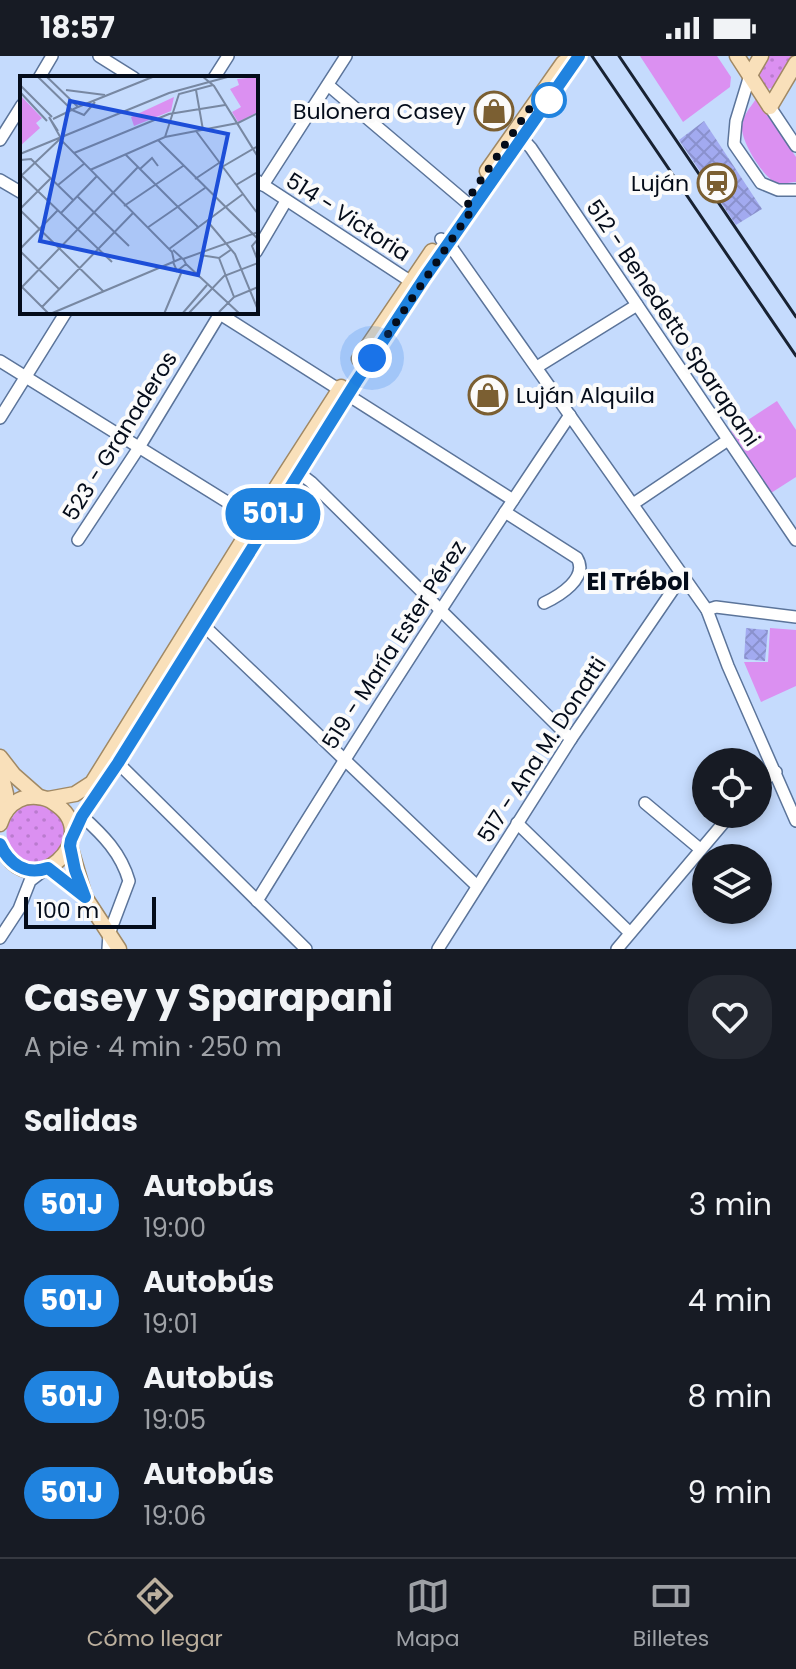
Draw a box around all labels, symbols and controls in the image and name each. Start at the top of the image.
text: 18:57 [40,6,115,49]
inset map [20,76,258,314]
unlabelled marker [532,83,566,117]
shop icon: Bulonera Casey [473,90,515,132]
place label: Bulonera Casey [293,96,467,127]
station icon: Luján [696,162,738,204]
street label: 514 - Victoria [280,165,416,269]
place label: Luján [631,168,689,199]
street label: 512 - Benedetto Sparapani [579,193,767,453]
your location [352,338,392,378]
street label: 523 - Granaderos [55,345,185,527]
shop icon: Luján Alquila [467,374,509,416]
place label: Luján Alquila [516,380,655,411]
line badge: 501J [217,488,329,540]
text: 501J [241,494,305,533]
street label: 519 - María Ester Pérez [315,534,473,756]
district label: El Trébol [586,565,690,598]
street label: 517 - Ana M. Donatti [470,651,614,849]
map controls [692,748,772,924]
button: locate [692,748,772,828]
button: layers [692,844,772,924]
scale bar [24,893,156,929]
text: 100 m [36,895,99,926]
text: Casey y Sparapani [24,971,393,1024]
button: heart [688,975,772,1059]
text: A pie · 4 min · 250 m [24,1029,282,1065]
text: Salidas [24,1099,138,1142]
text: Autobús [143,1164,274,1207]
text: 3 min [689,1183,772,1226]
text: 501J [40,1185,103,1224]
text: 19:00 [143,1210,206,1246]
text: Autobús [143,1260,274,1303]
text: 4 min [688,1279,772,1322]
text: 501J [40,1281,103,1320]
text: 19:01 [143,1306,198,1342]
text: Autobús [143,1356,274,1399]
text: 8 min [688,1375,772,1418]
text: 501J [40,1377,103,1416]
text: 19:05 [143,1402,206,1438]
text: Autobús [143,1452,274,1495]
text: 9 min [688,1471,772,1514]
text: 501J [40,1473,103,1512]
text: 19:06 [143,1498,206,1534]
tab: Cómo llegar [87,1574,223,1655]
tab: Mapa [396,1574,460,1655]
tab: Billetes [633,1574,709,1655]

